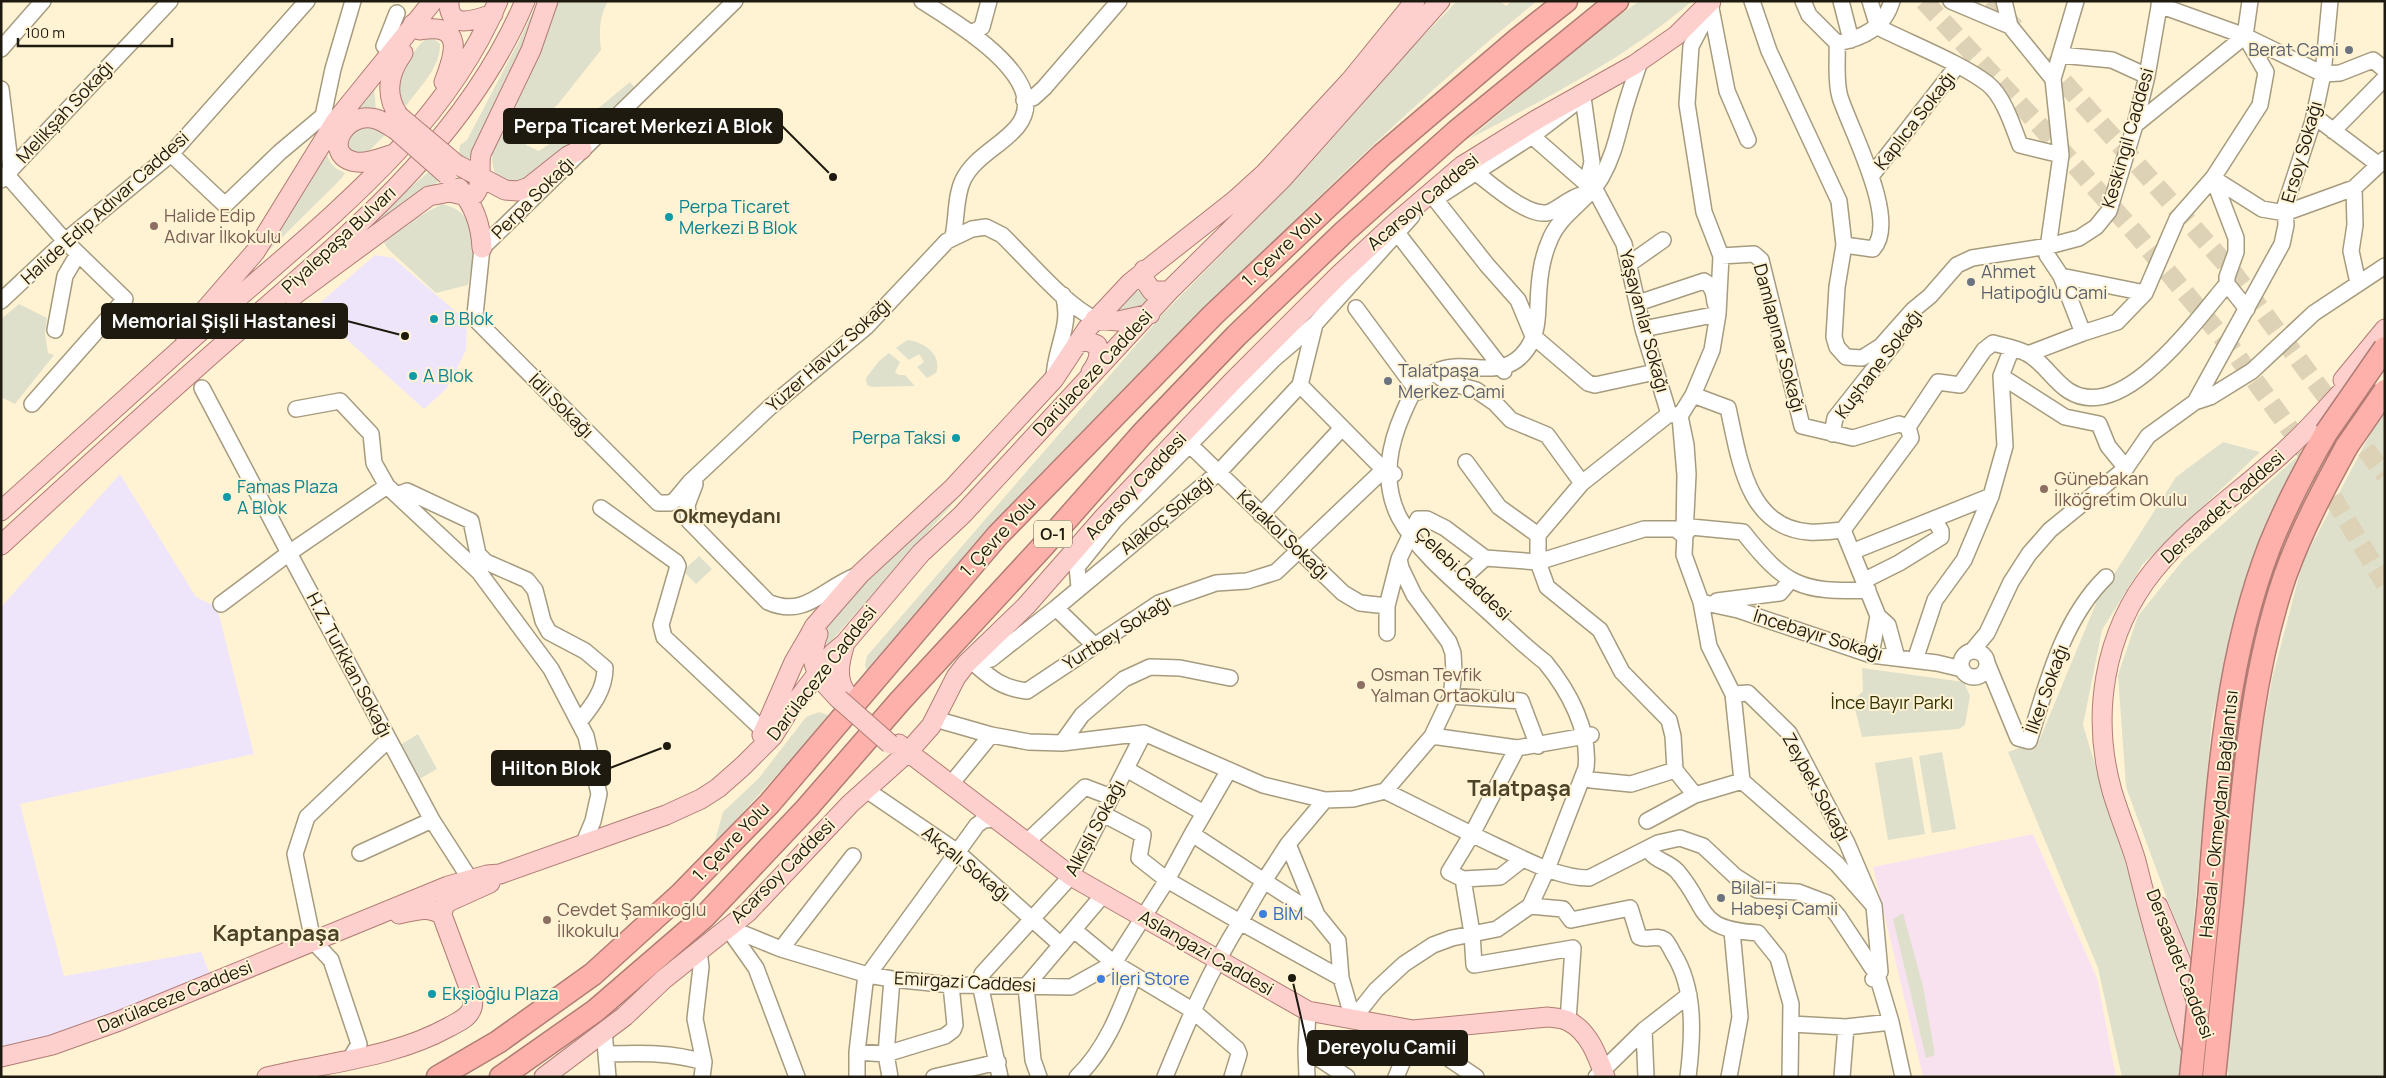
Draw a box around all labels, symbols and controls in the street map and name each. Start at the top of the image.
scale bar [18,15,171,47]
text: 100 m [25,22,65,43]
place label: Berat Cami [2248,37,2339,61]
marker: Berat Cami [2343,44,2355,56]
street label: Melikşah Sokağı [10,55,118,168]
street label: Keskingil Caddesi [2096,65,2159,211]
street label: Kaplıca Sokağı [1868,66,1960,175]
street label: Ersoy Sokağı [2275,98,2327,205]
callout: Perpa Ticaret Merkezi A Blok [504,109,782,143]
text: Perpa Ticaret Merkezi A Blok [514,113,773,139]
street label: Halide Edip Adıvar Caddesi [15,125,193,289]
street label: Acarsoy Caddesi [1362,147,1483,255]
street label: Perpa Sokağı [486,151,579,244]
street label: Piyalepaşa Bulvarı [276,180,400,298]
place label: Perpa Ticaret Merkezi B Blok [679,194,798,239]
place label: Halide Edip Adıvar İlkokulu [164,203,281,248]
street label: 1. Çevre Yolu [1236,205,1327,292]
marker: Perpa Ticaret Merkezi B Blok [663,211,675,223]
marker: Halide Edip Adıvar İlkokulu [148,220,160,232]
street label: Yaşayanlar Sokağı [1614,247,1676,395]
place label: Ahmet Hatipoğlu Cami [1981,259,2108,304]
street label: Damlapınar Sokağı [1749,261,1811,415]
marker: Ahmet Hatipoğlu Cami [1965,276,1977,288]
street label: Yüzer Havuz Sokağı [761,292,896,417]
callout: Memorial Şişli Hastanesi [102,304,347,338]
street label: Darülaceze Caddesi [1027,304,1157,441]
street label: Kuşhane Sokağı [1829,304,1927,423]
place label: B Blok [444,306,495,330]
text: Memorial Şişli Hastanesi [112,308,336,334]
marker: B Blok [428,313,440,325]
place label: Talatpaşa Merkez Cami [1398,358,1505,403]
place label: A Blok [423,363,474,387]
street label: İdil Sokağı [524,368,599,443]
marker: A Blok [407,370,419,382]
marker: Talatpaşa Merkez Cami [1382,375,1394,387]
place label: Perpa Taksi [852,425,946,449]
street label: Acarsoy Caddesi [1079,426,1191,544]
marker: Perpa Taksi [950,432,962,444]
street label: Dersaadet Caddesi [2155,444,2289,568]
place label: Günebakan İlköğretim Okulu [2054,466,2187,511]
street label: Alakoç Sokağı [1114,469,1218,559]
place label: Famas Plaza A Blok [237,474,338,519]
marker: Günebakan İlköğretim Okulu [2038,483,2050,495]
street label: Karakol Sokağı [1232,484,1335,584]
marker: Famas Plaza A Blok [221,491,233,503]
street label: 1. Çevre Yolu [954,491,1041,582]
district label: Okmeydanı [673,502,781,529]
road number: O-1 [1034,520,1072,548]
street label: Çelebi Caddesi [1410,521,1517,625]
street label: H.Z. Turkkan Sokağı [302,588,398,741]
street label: Yurtbey Sokağı [1058,589,1175,675]
street label: Darülaceze Caddesi [761,600,881,745]
street label: İncebayır Sokağı [1750,603,1886,665]
street label: İlker Sokağı [2019,641,2073,737]
place label: Osman Tevfik Yalman Ortaokulu [1371,662,1515,707]
marker: Osman Tevfik Yalman Ortaokulu [1355,679,1367,691]
street label: Hasdal - Okmeydanı Bağlantısı [2193,689,2243,939]
park label: İnce Bayır Parkı [1830,690,1954,714]
street label: Zeybek Sokağı [1777,728,1856,845]
callout: Hilton Blok [492,751,610,785]
text: Hilton Blok [502,755,601,781]
district label: Talatpaşa [1467,773,1571,803]
street label: Alkışlı Sokağı [1059,775,1130,880]
street label: 1. Çevre Yolu [686,797,774,886]
street label: Acarsoy Caddesi [725,813,840,928]
street label: Akçalı Sokağı [917,820,1016,906]
place label: Bilal-i Habeşi Camii [1731,875,1838,920]
street label: Dersaadet Caddesi [2141,885,2221,1042]
marker: Bilal-i Habeşi Camii [1715,892,1727,904]
place label: Cevdet Şamıkoğlu İlkokulu [557,897,706,942]
place label: BİM [1273,901,1303,925]
street label: Aslangazi Caddesi [1135,904,1278,1001]
marker: BİM [1257,908,1269,920]
marker: Cevdet Şamıkoğlu İlkokulu [541,914,553,926]
district label: Kaptanpaşa [212,918,340,948]
street label: Darülaceze Caddesi [94,954,256,1038]
street label: Emirgazi Caddesi [893,965,1037,997]
place label: İleri Store [1111,966,1190,990]
marker: İleri Store [1095,973,1107,985]
place label: Ekşioğlu Plaza [442,981,559,1005]
marker: Ekşioğlu Plaza [426,988,438,1000]
callout: Dereyolu Camii [1308,1031,1467,1065]
text: Dereyolu Camii [1317,1034,1457,1060]

